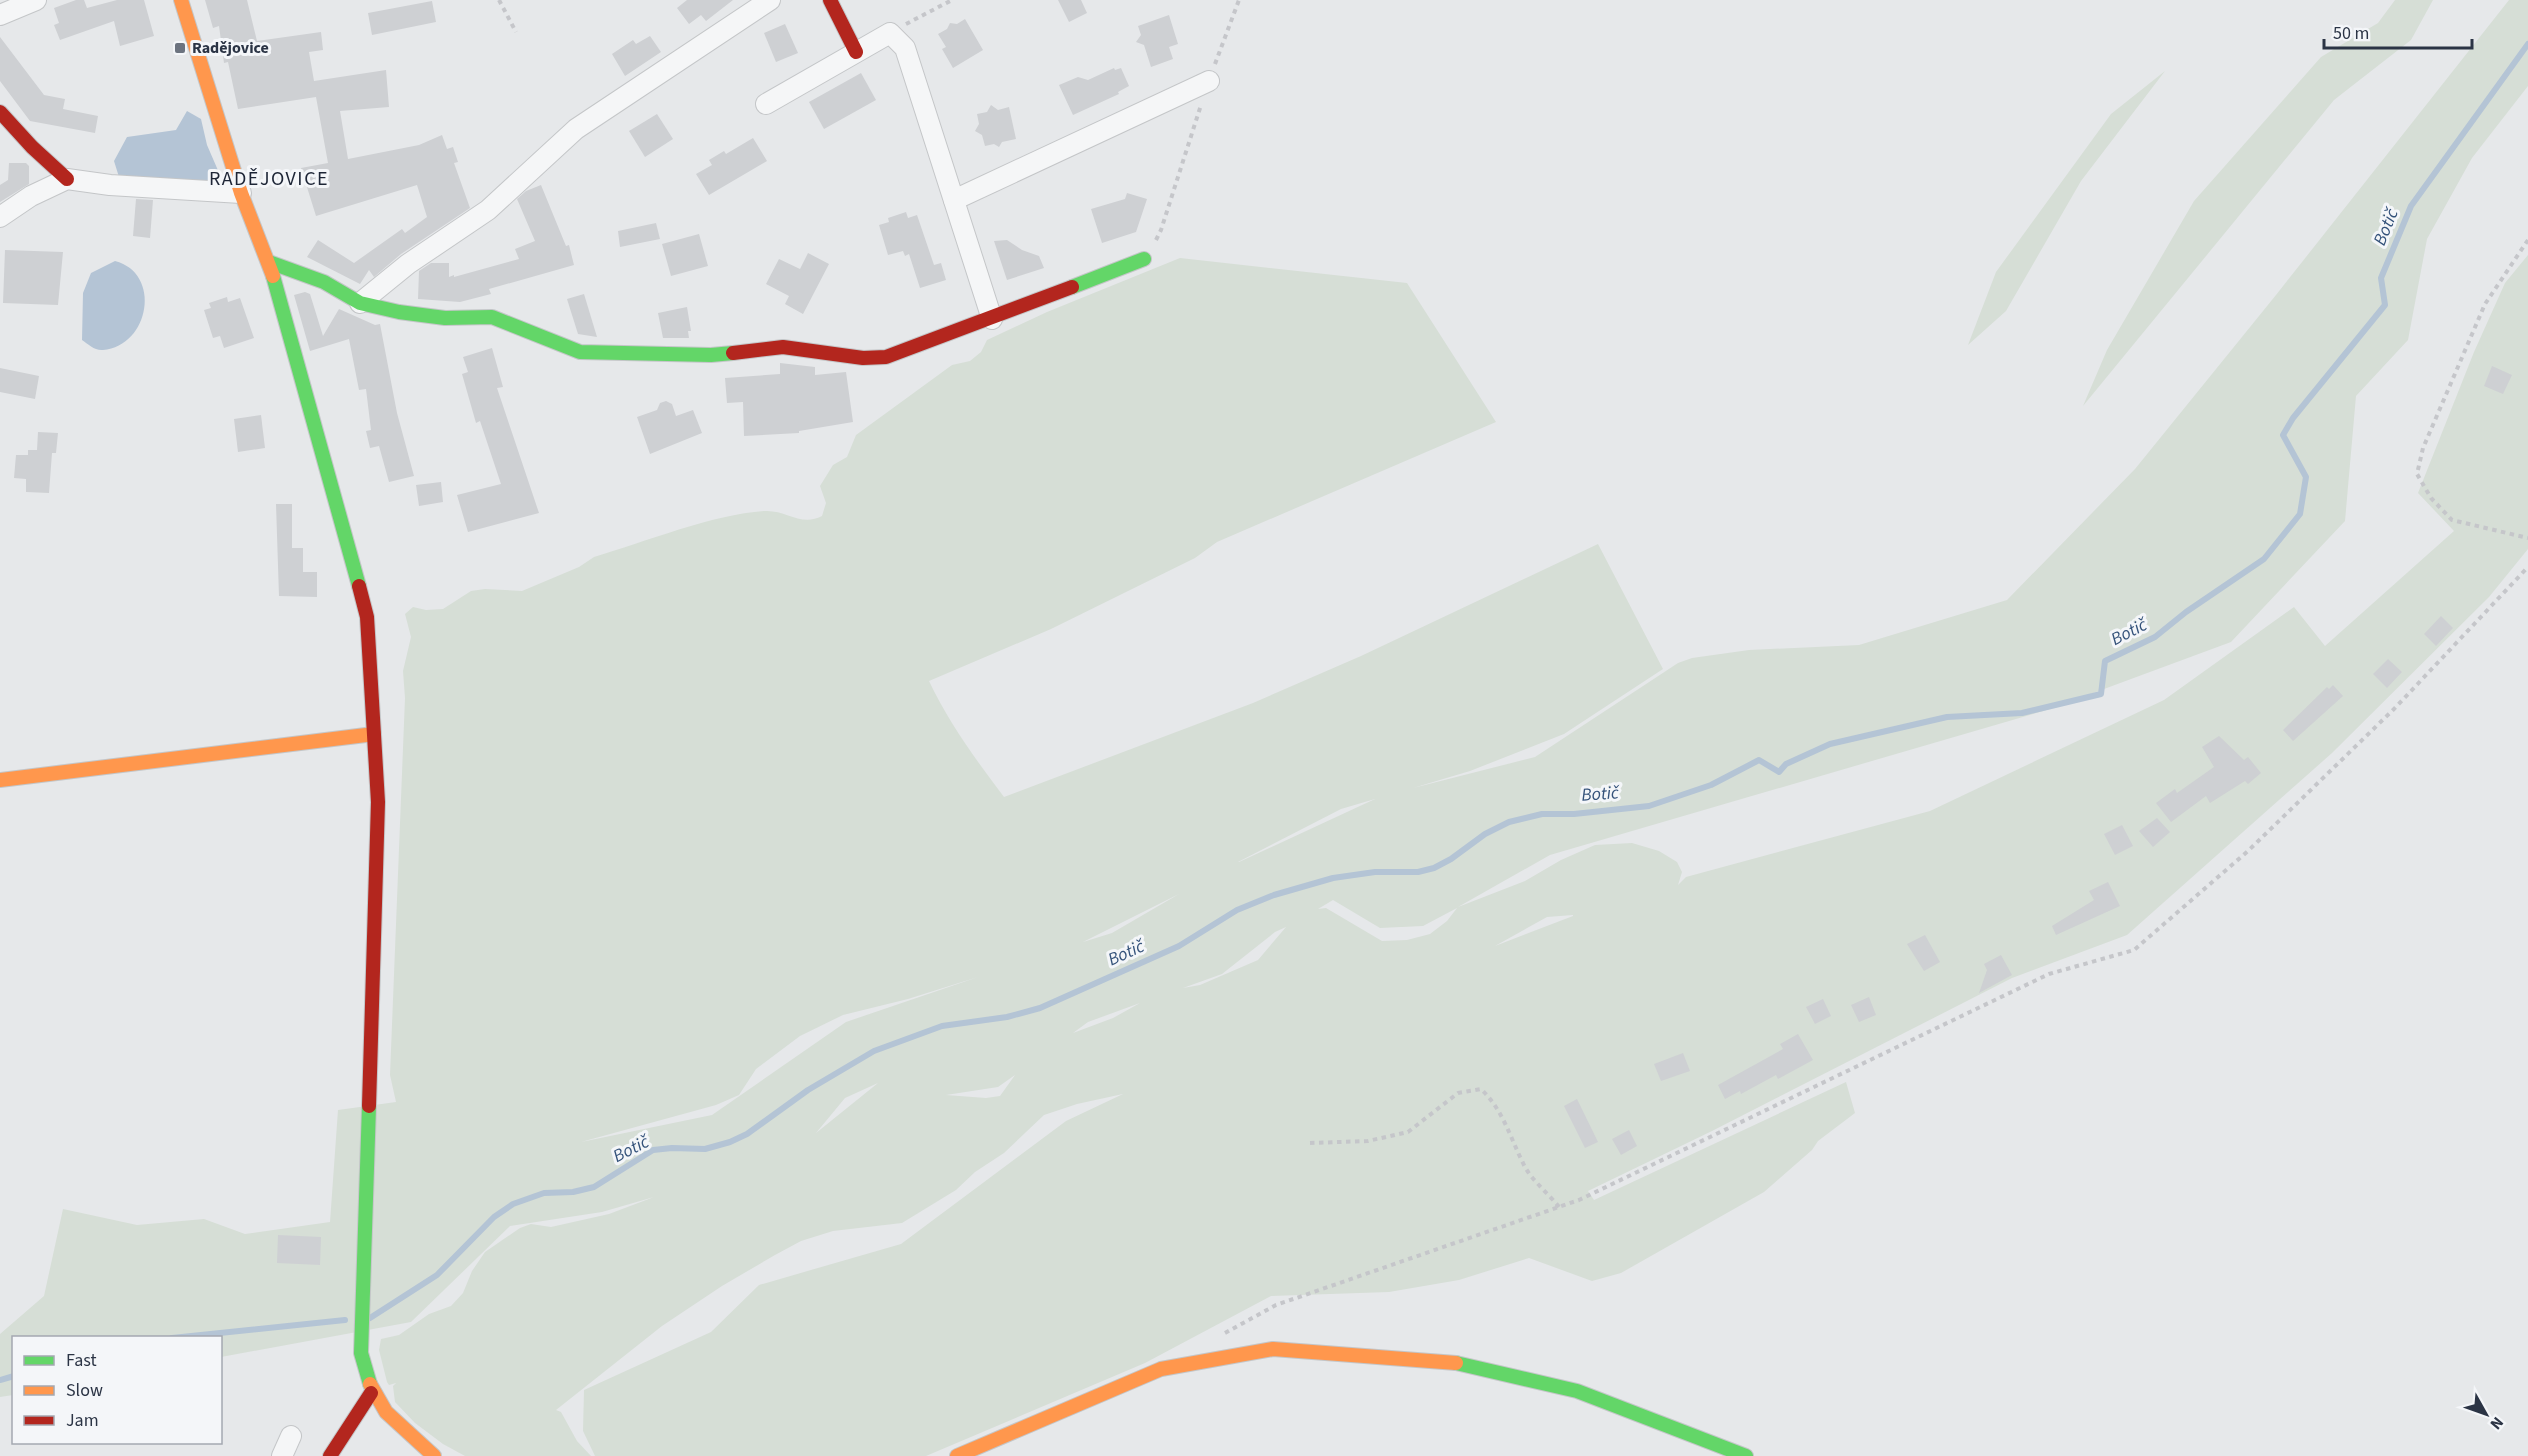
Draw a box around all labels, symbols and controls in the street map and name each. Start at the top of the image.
scale bar [2324,12,2472,50]
text: 50 m [2333,21,2369,46]
place label: Radějovice [192,37,269,59]
marker: Radějovice [173,41,187,55]
district label: RADĚJOVICE [209,165,329,193]
water label: Botič [2367,203,2405,249]
water label: Botič [2107,611,2153,652]
water label: Botič [1580,780,1622,808]
water label: Botič [1104,933,1150,972]
water label: Botič [609,1128,655,1169]
legend [12,1336,222,1444]
text: Fast [66,1348,97,1373]
text: Slow [66,1378,103,1403]
north arrow [2456,1384,2516,1444]
text: Jam [66,1408,99,1433]
text: N [2485,1412,2509,1434]

